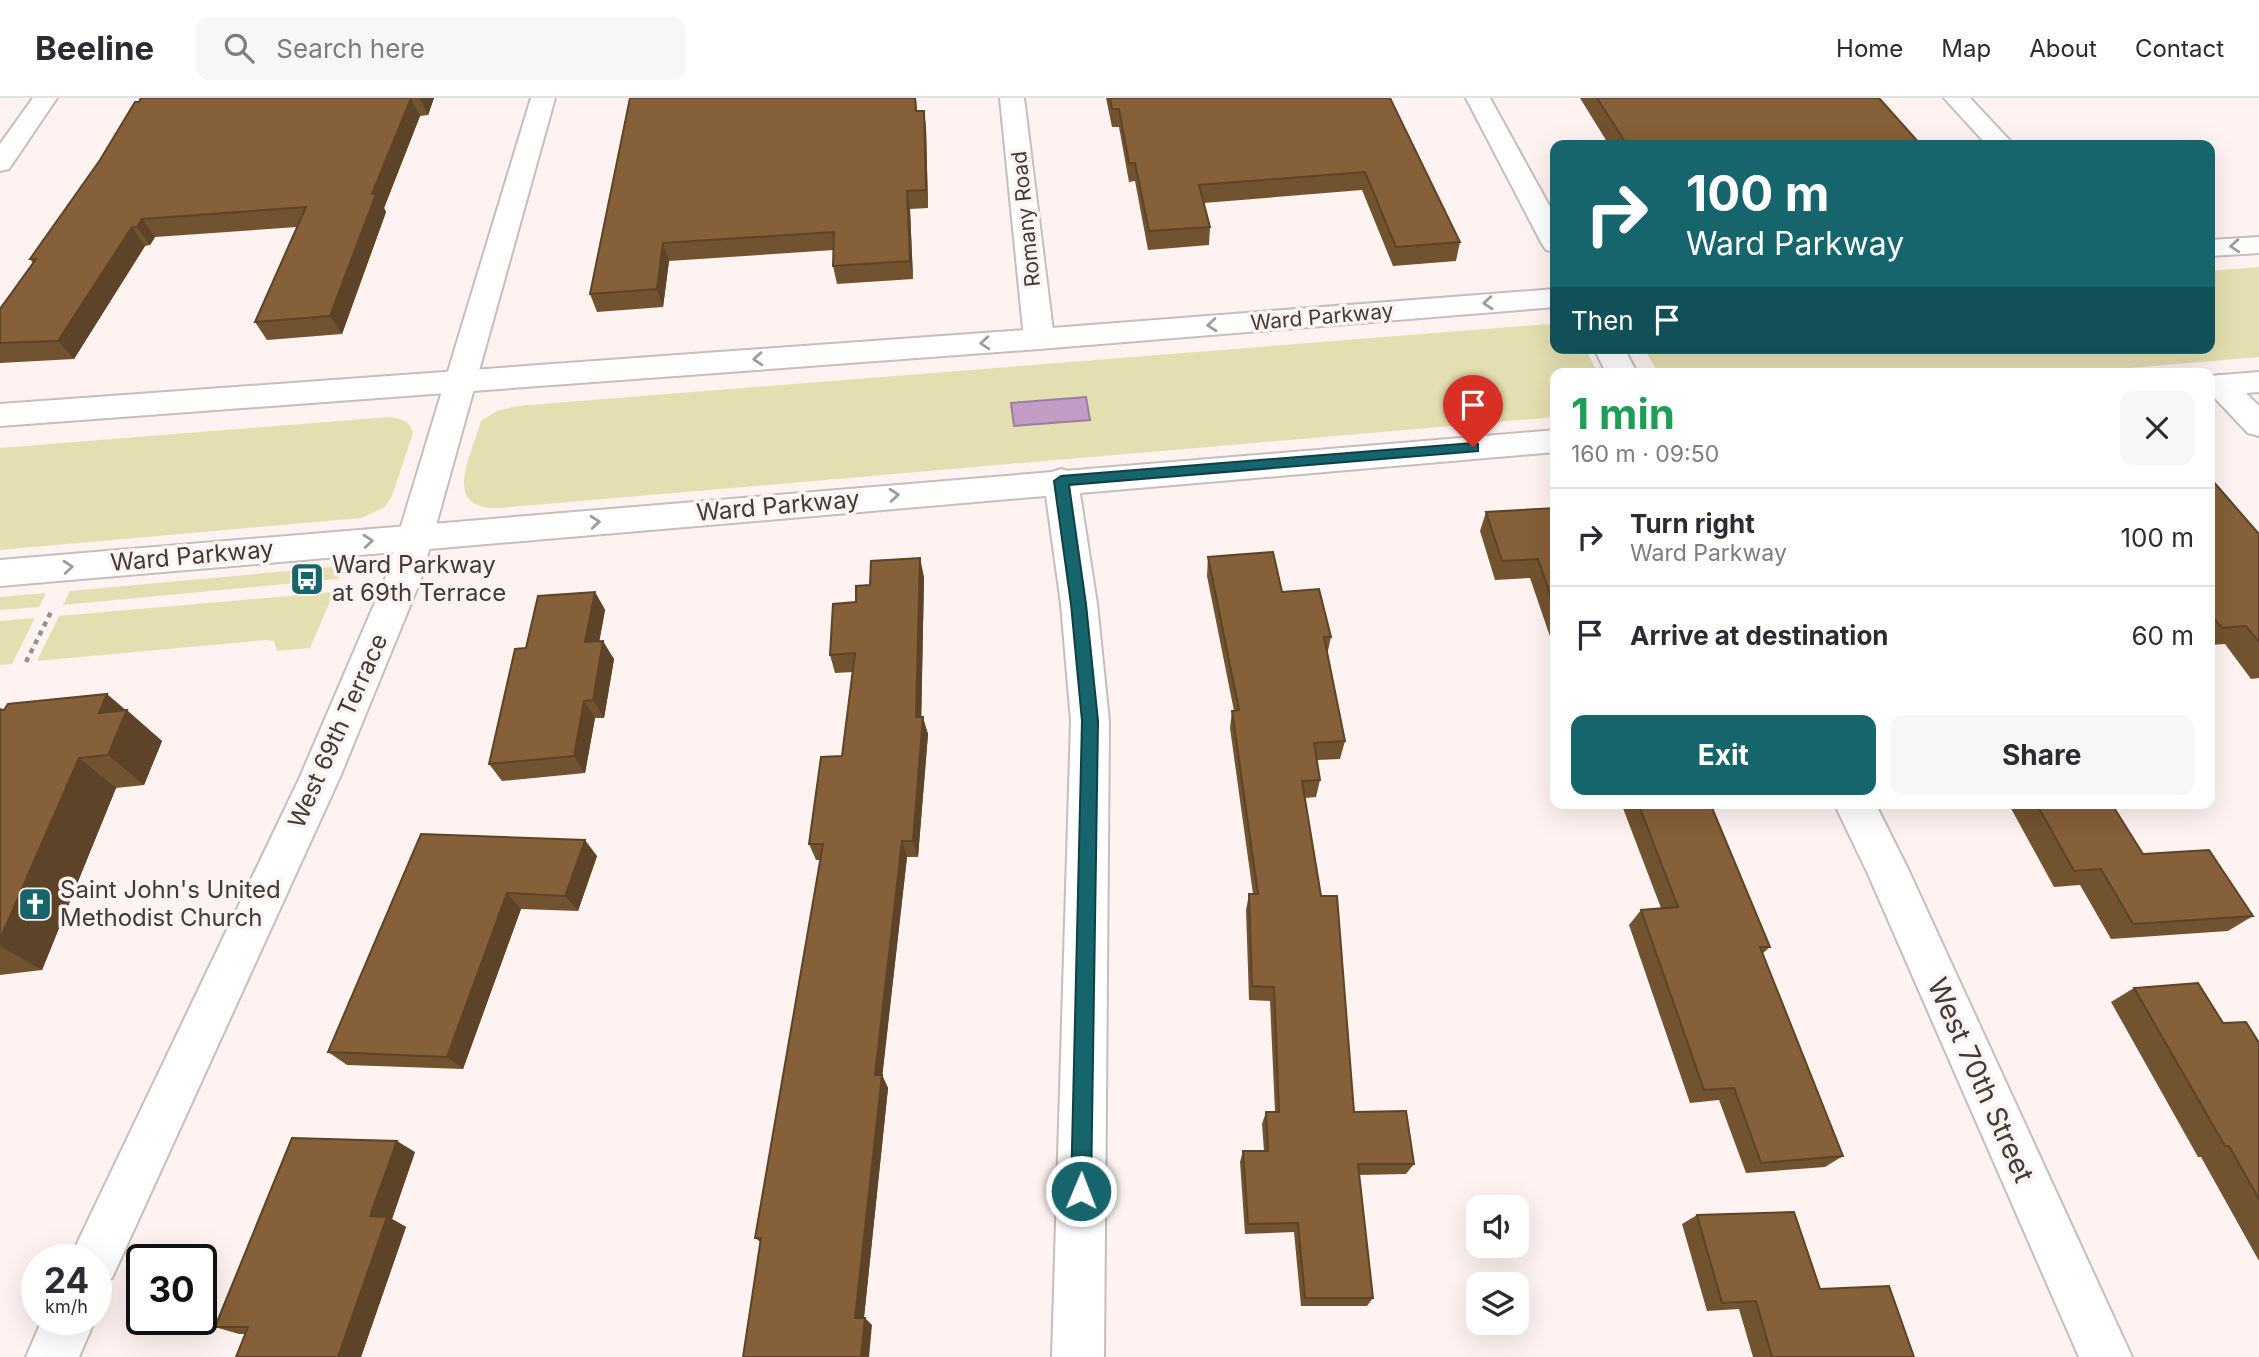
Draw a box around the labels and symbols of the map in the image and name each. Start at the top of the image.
street label: Romany Road [1006,150,1045,288]
one-way arrow [2229,238,2240,253]
one-way arrow [1482,295,1493,310]
street label: Ward Parkway [1250,298,1395,335]
one-way arrow [1206,318,1217,333]
one-way arrow [980,335,991,350]
one-way arrow [753,351,764,366]
pin [1443,375,1503,447]
street label: Ward Parkway [695,484,861,527]
one-way arrow [889,488,900,503]
one-way arrow [589,515,600,530]
street label: Ward Parkway [109,534,275,577]
one-way arrow [363,534,374,549]
place label: Ward Parkway at 69th Terrace [332,550,506,607]
one-way arrow [63,560,74,575]
bus stop icon: Ward Parkway at 69th Terrace [288,560,326,598]
street label: West 69th Terrace [282,629,393,833]
place label: Saint John's United Methodist Church [60,875,281,932]
church icon: Saint John's United Methodist Church [16,885,54,923]
street label: West 70th Street [1921,972,2041,1188]
position arrow [1044,1154,1118,1228]
speed limit sign: 30 [126,1244,217,1335]

